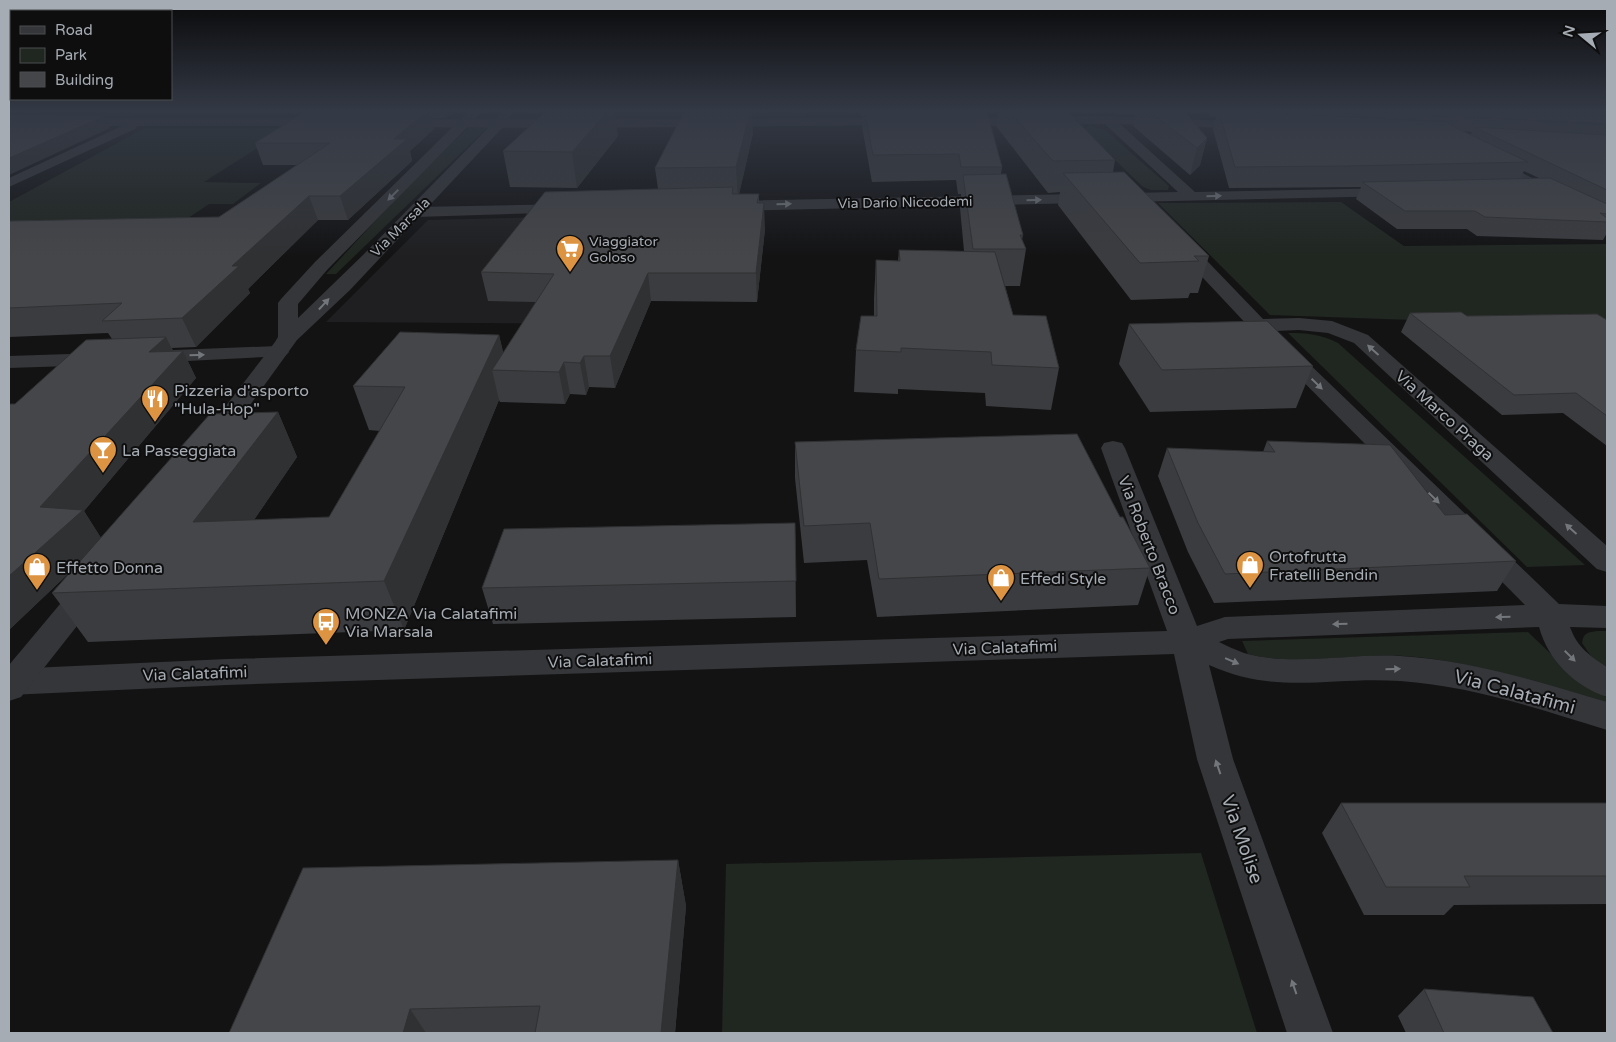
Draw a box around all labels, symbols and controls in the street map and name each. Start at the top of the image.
legend [10,10,172,100]
north arrow [1556,10,1606,60]
text: Road [55,21,93,39]
text: N [1559,23,1579,39]
text: Park [55,46,87,64]
text: Building [55,71,114,89]
one-way arrow [387,189,399,201]
one-way arrow [1206,192,1222,200]
street label: Via Dario Niccodemi [837,193,973,212]
street label: Via Marsala [367,194,434,261]
one-way arrow [1026,196,1042,204]
one-way arrow [776,200,792,208]
place label: Viaggiator Goloso [589,233,659,266]
supermarket icon: Viaggiator Goloso [555,234,585,273]
one-way arrow [318,298,330,310]
one-way arrow [1367,344,1379,356]
one-way arrow [190,351,206,359]
street label: Via Marco Praga [1391,366,1498,465]
one-way arrow [1311,378,1323,390]
place label: Pizzeria d'asporto "Hula-Hop" [174,381,309,419]
restaurant icon: Pizzeria d'asporto "Hula-Hop" [140,384,170,423]
bar icon: La Passeggiata [88,435,118,474]
place label: La Passeggiata [122,441,236,461]
street label: Via Roberto Bracco [1113,473,1185,618]
one-way arrow [1427,491,1439,503]
one-way arrow [1565,524,1578,535]
place label: Ortofrutta Fratelli Bendin [1269,547,1378,585]
shop icon: Ortofrutta Fratelli Bendin [1235,550,1265,589]
shop icon: Effetto Donna [22,552,52,591]
place label: Effetto Donna [56,558,163,578]
shop icon: Effedi Style [986,563,1016,602]
place label: Effedi Style [1020,569,1106,589]
place label: MONZA Via Calatafimi Via Marsala [345,604,517,642]
bus stop icon: MONZA Via Calatafimi Via Marsala [311,607,341,646]
one-way arrow [1494,613,1510,621]
one-way arrow [1332,620,1348,628]
street label: Via Calatafimi [952,636,1058,660]
street label: Via Calatafimi [547,649,653,673]
one-way arrow [1564,650,1576,662]
one-way arrow [1225,657,1239,665]
street label: Via Calatafimi [142,662,248,686]
one-way arrow [1385,664,1401,672]
street label: Via Calatafimi [1452,665,1578,719]
one-way arrow [1214,760,1221,775]
street label: Via Molise [1217,792,1267,887]
one-way arrow [1290,979,1298,994]

